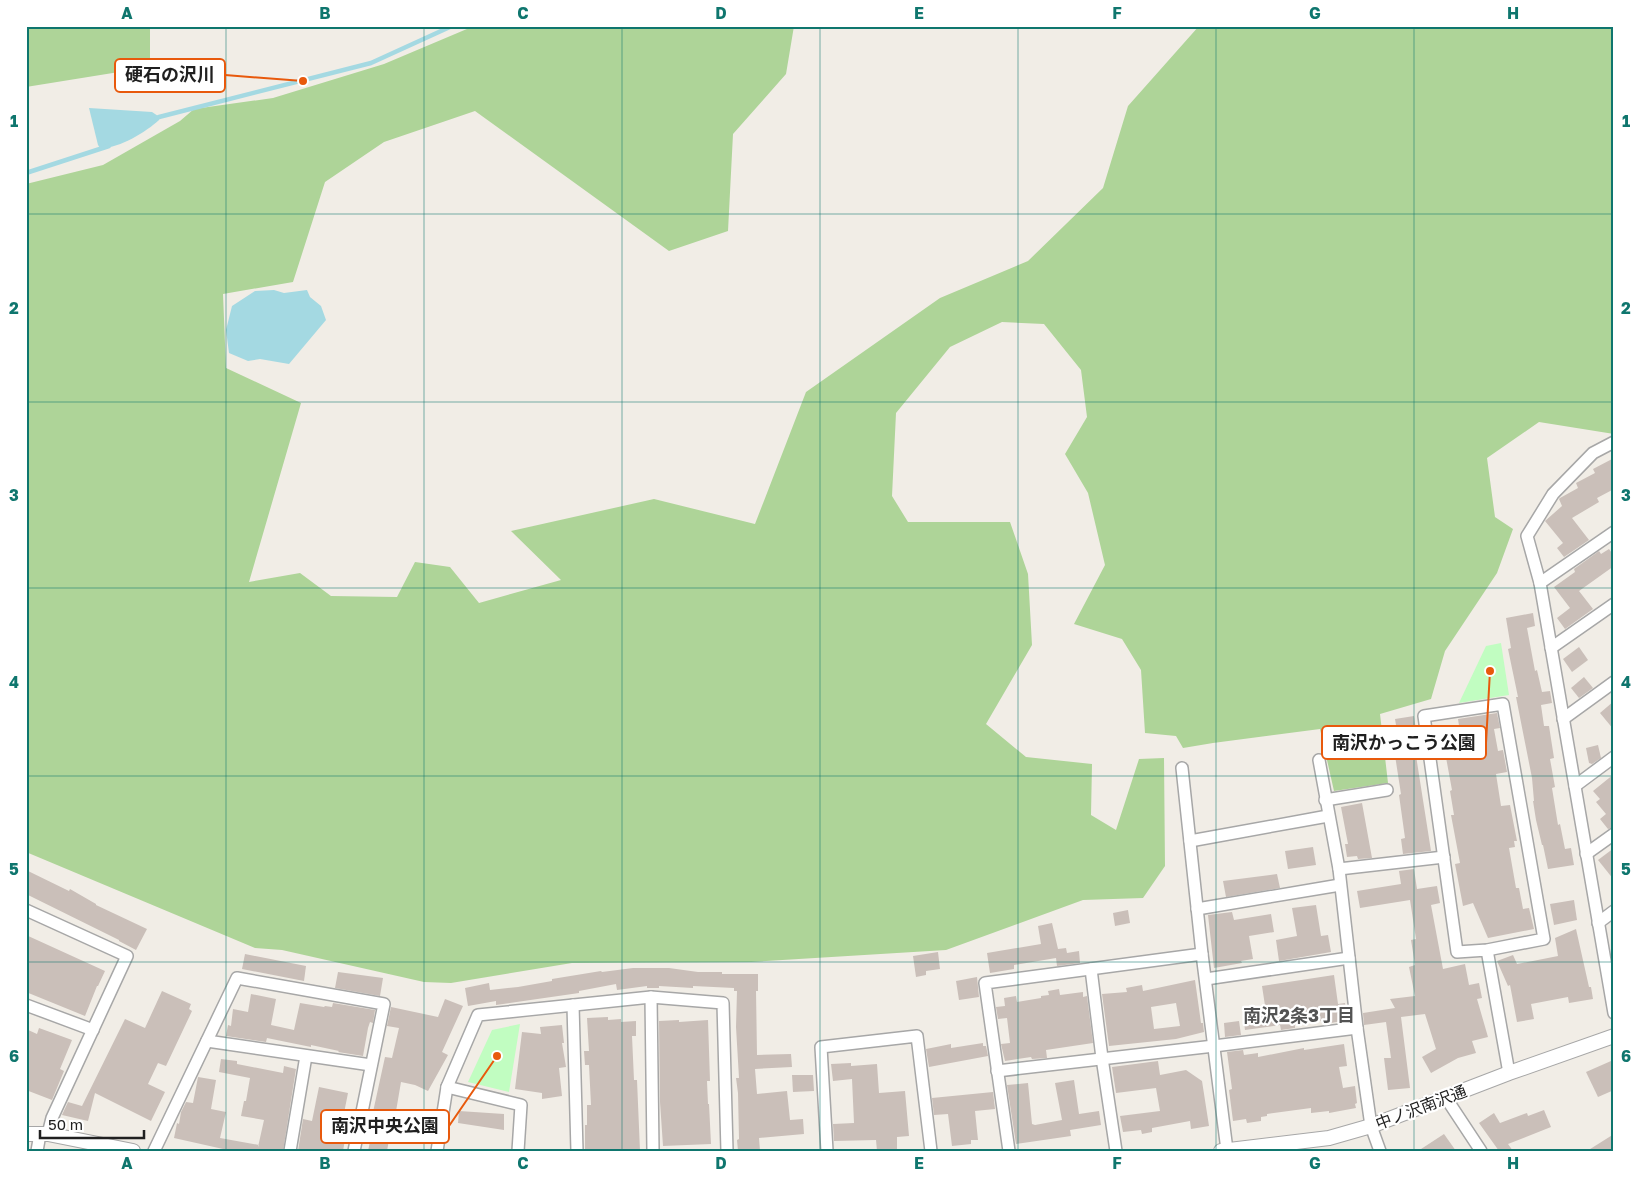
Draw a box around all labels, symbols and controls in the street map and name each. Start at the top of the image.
text: A [121,3,133,23]
text: B [319,3,331,23]
text: C [517,3,529,23]
text: D [715,3,727,23]
text: E [914,3,924,23]
text: F [1112,3,1122,23]
text: G [1309,3,1321,23]
text: H [1507,3,1519,23]
callout: 硬石の沢川 [115,59,225,92]
text: 硬石の沢川 [125,63,215,85]
text: 1 [10,111,18,131]
text: 1 [1622,111,1630,131]
text: 2 [9,298,19,318]
text: 2 [1621,298,1631,318]
text: 3 [9,485,19,505]
text: 3 [1621,485,1631,505]
text: 4 [9,672,19,692]
text: 4 [1621,672,1631,692]
callout: 南沢かっこう公園 [1322,726,1486,759]
text: 南沢かっこう公園 [1332,731,1476,753]
text: 5 [9,859,19,879]
text: 5 [1621,859,1631,879]
district label: 南沢2条3丁目 [1243,1004,1355,1026]
text: 6 [9,1046,19,1066]
text: 6 [1621,1046,1631,1066]
street label: 中ノ沢南沢通 [1373,1080,1469,1134]
scale bar [40,1107,144,1139]
callout: 南沢中央公園 [321,1110,449,1143]
text: 南沢中央公園 [331,1114,439,1136]
text: 50 m [48,1115,83,1133]
text: A [121,1153,133,1173]
text: B [319,1153,331,1173]
text: C [517,1153,529,1173]
text: D [715,1153,727,1173]
text: E [914,1153,924,1173]
text: F [1112,1153,1122,1173]
text: G [1309,1153,1321,1173]
text: H [1507,1153,1519,1173]

